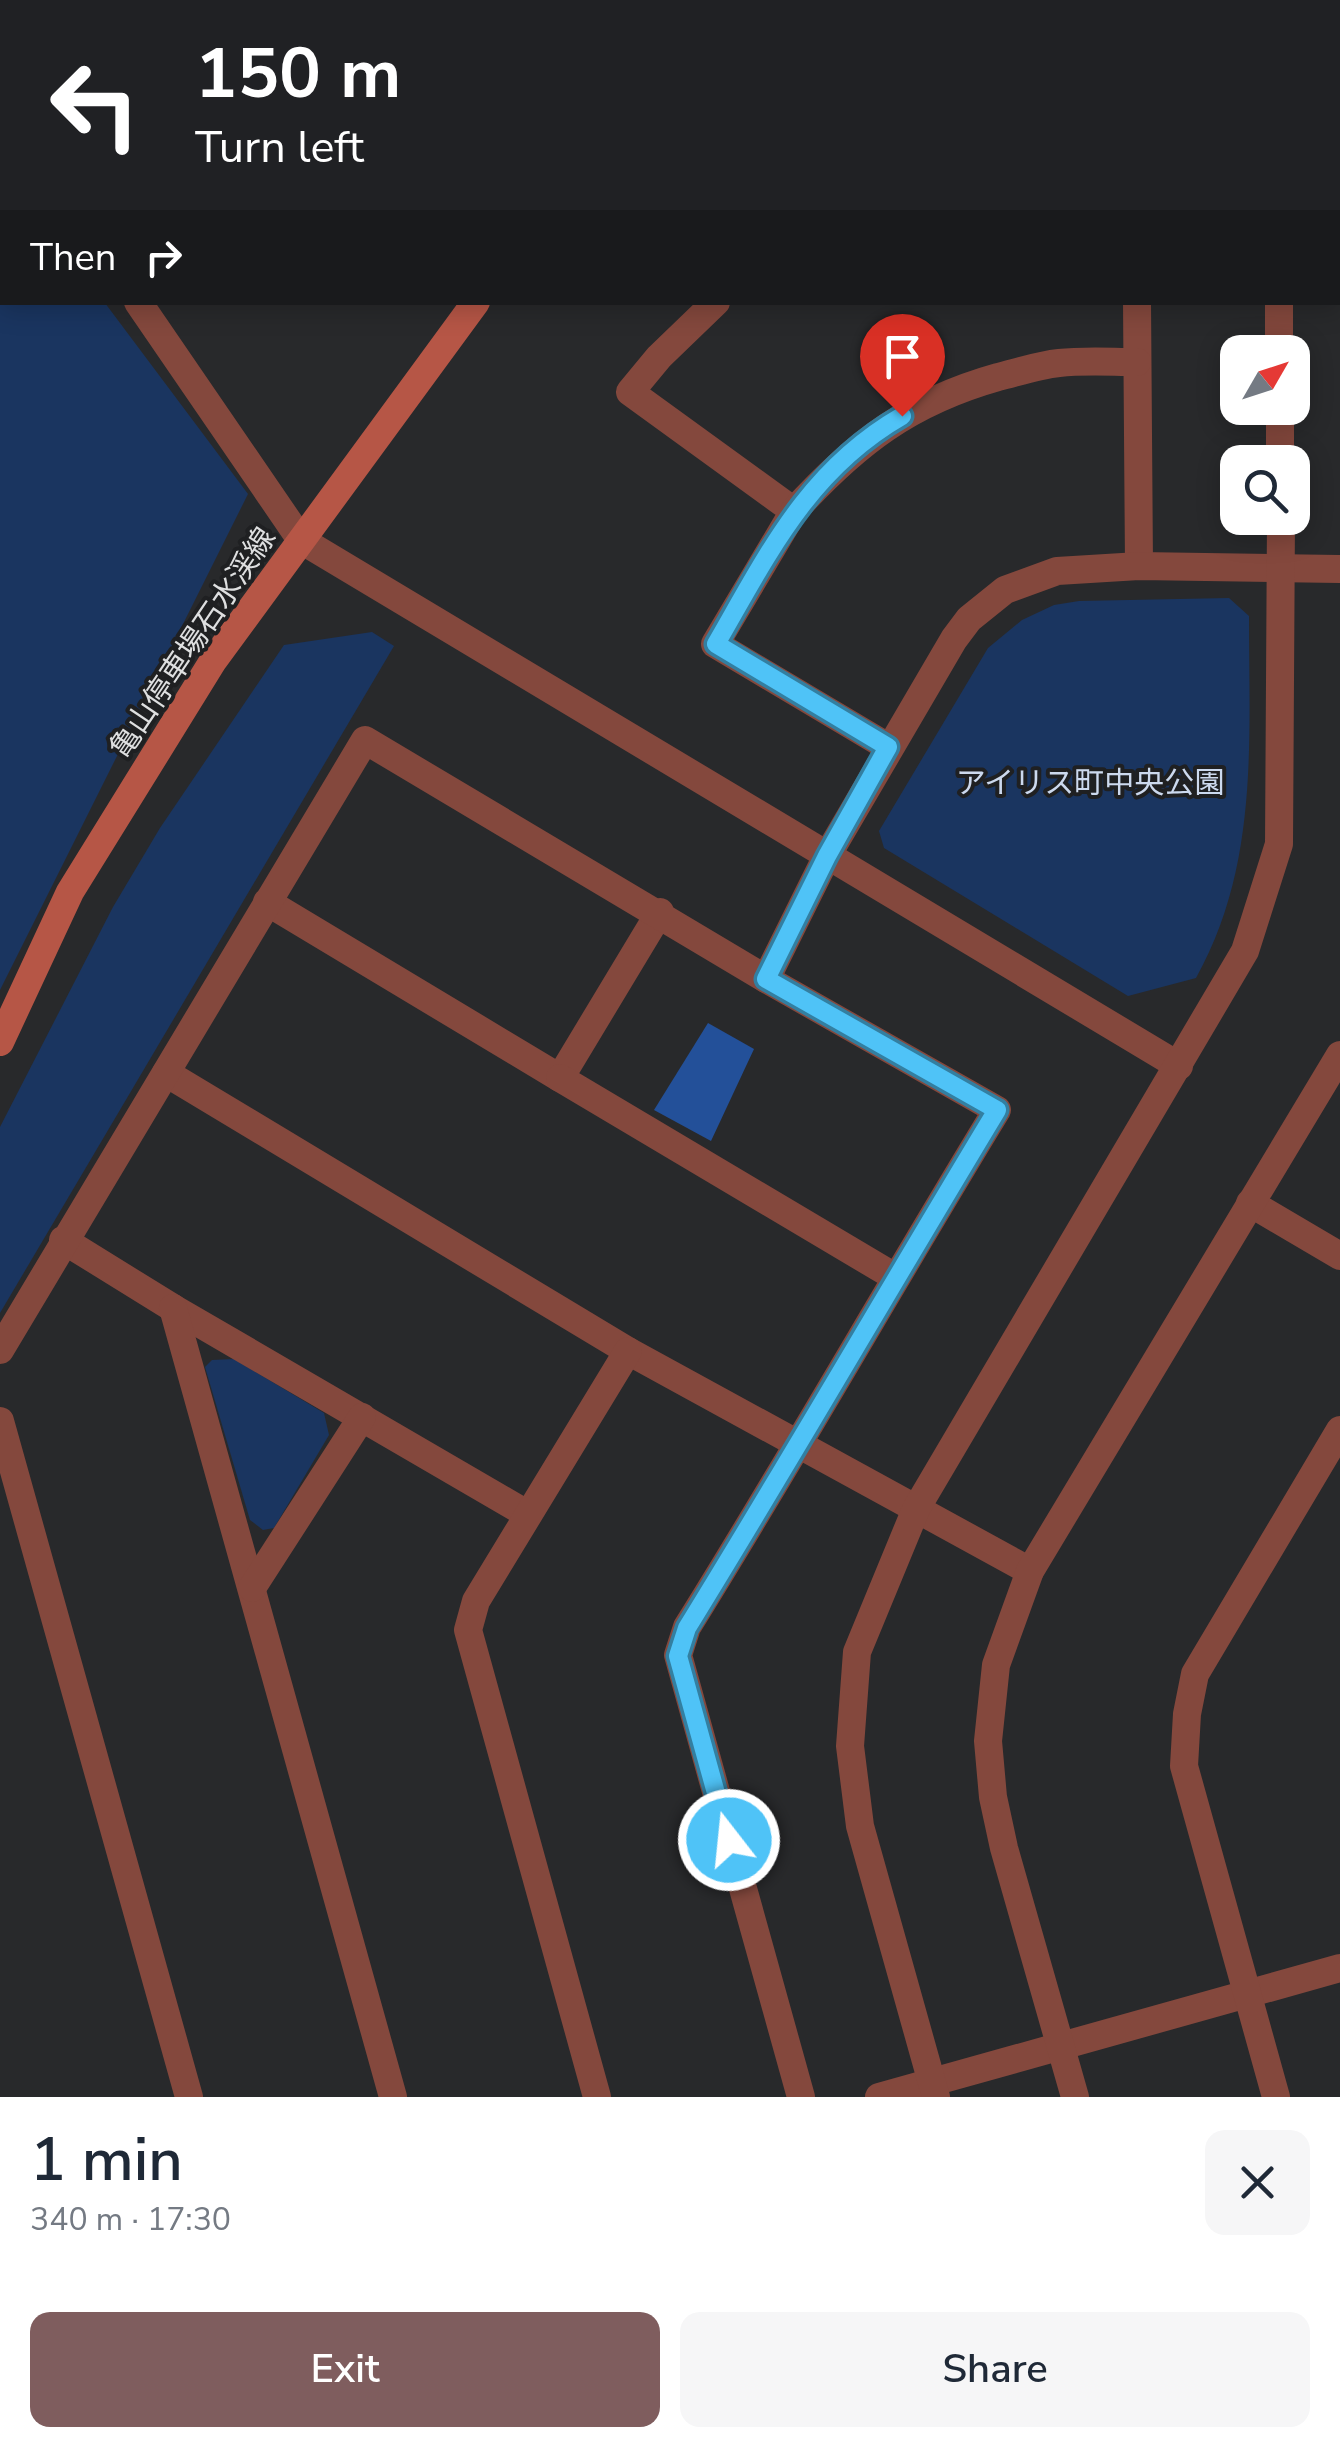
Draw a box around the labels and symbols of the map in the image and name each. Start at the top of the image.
pin [860,314,945,417]
north arrow [1220,335,1310,425]
street label: 亀山停車場石水渓線 [101,520,285,766]
park label: アイリス町中央公園 [956,763,1224,804]
position arrow [677,1788,781,1892]

